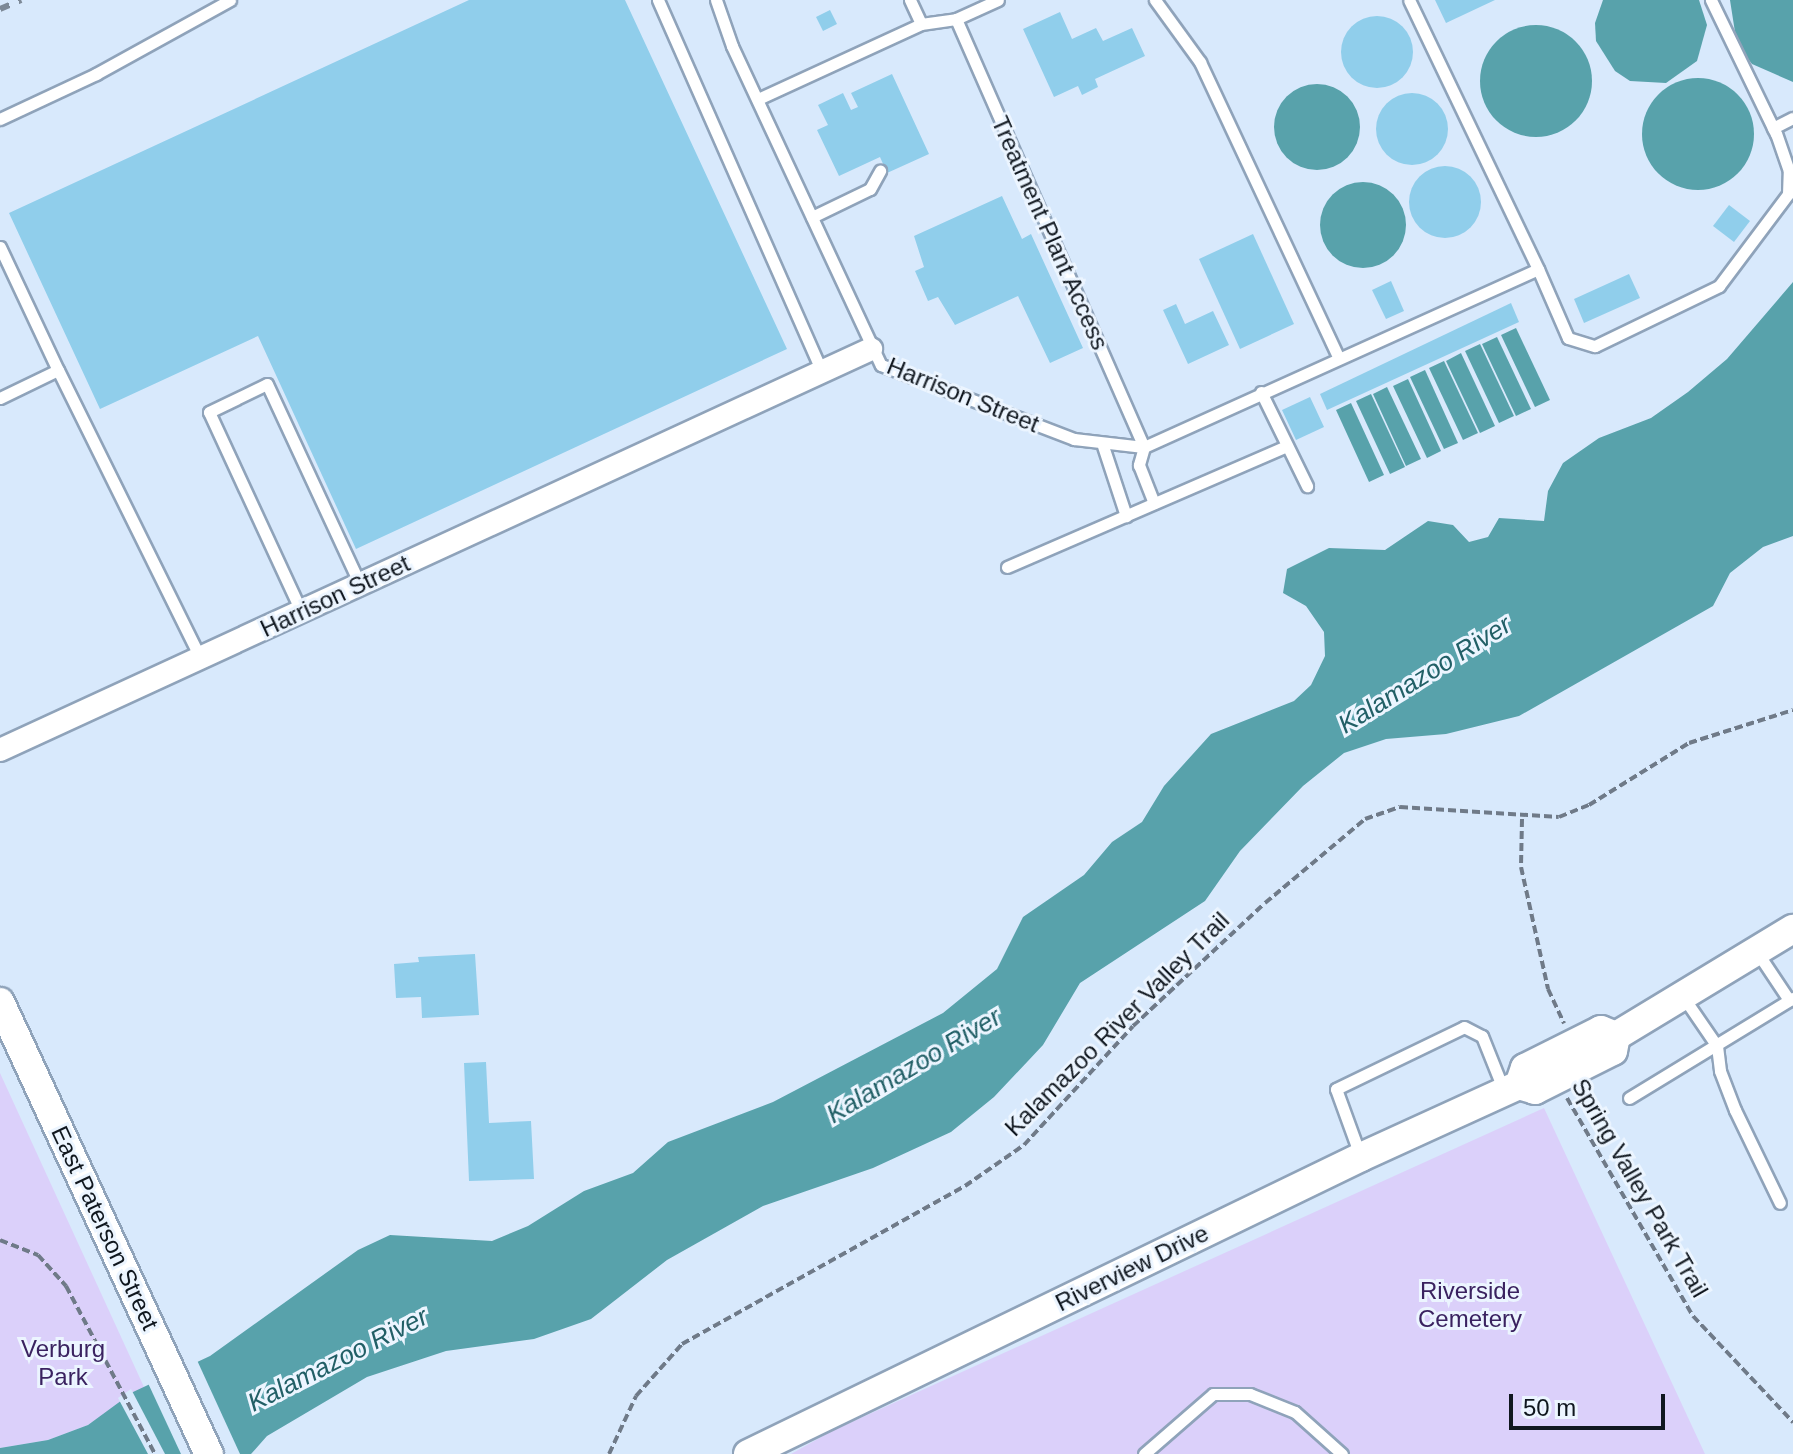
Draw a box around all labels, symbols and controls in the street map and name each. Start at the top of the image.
street label: Treatment Plant Access [985,111,1115,355]
street label: Harrison Street [883,351,1043,439]
street label: Harrison Street [256,549,414,643]
water label: Kalamazoo River [1333,609,1517,741]
street label: Kalamazoo River Valley Trail [999,906,1235,1142]
water label: Kalamazoo River [821,1002,1007,1130]
street label: Spring Valley Park Trail [1566,1073,1714,1303]
street label: East Paterson Street [45,1122,165,1334]
street label: Riverview Drive [1051,1219,1213,1317]
park label: Riverside Cemetery [1418,1277,1522,1333]
water label: Kalamazoo River [243,1301,433,1419]
park label: Verburg Park [21,1335,105,1391]
scale bar [1513,1378,1669,1428]
text: 50 m [1523,1394,1576,1421]

